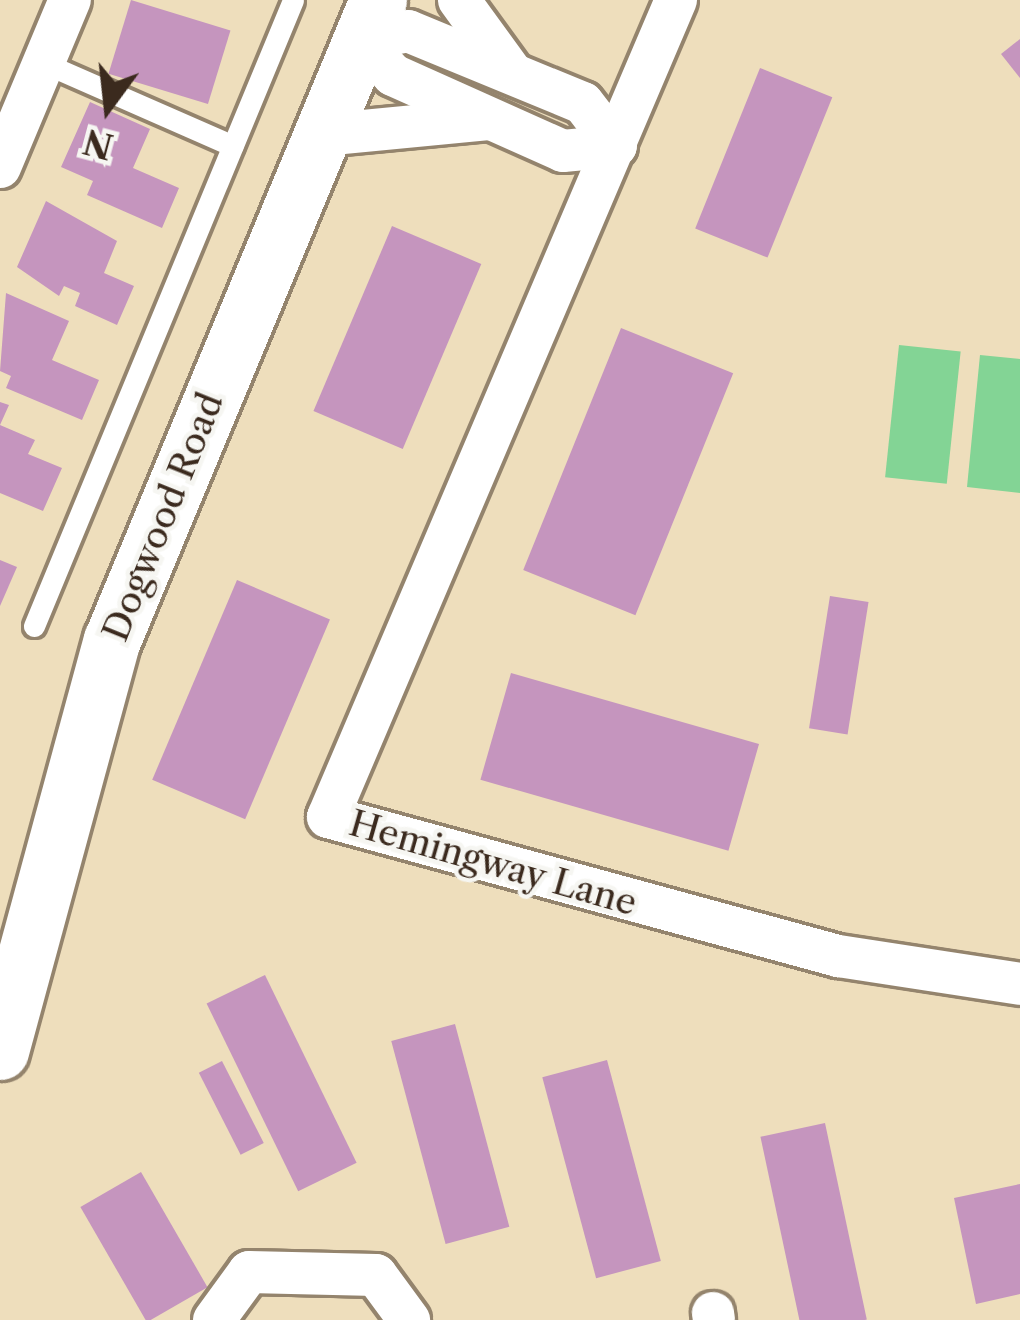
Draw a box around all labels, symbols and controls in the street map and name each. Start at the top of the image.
north arrow [48,48,168,168]
text: N [79,120,118,167]
street label: Dogwood Road [94,387,232,647]
street label: Hemingway Lane [344,801,642,925]

